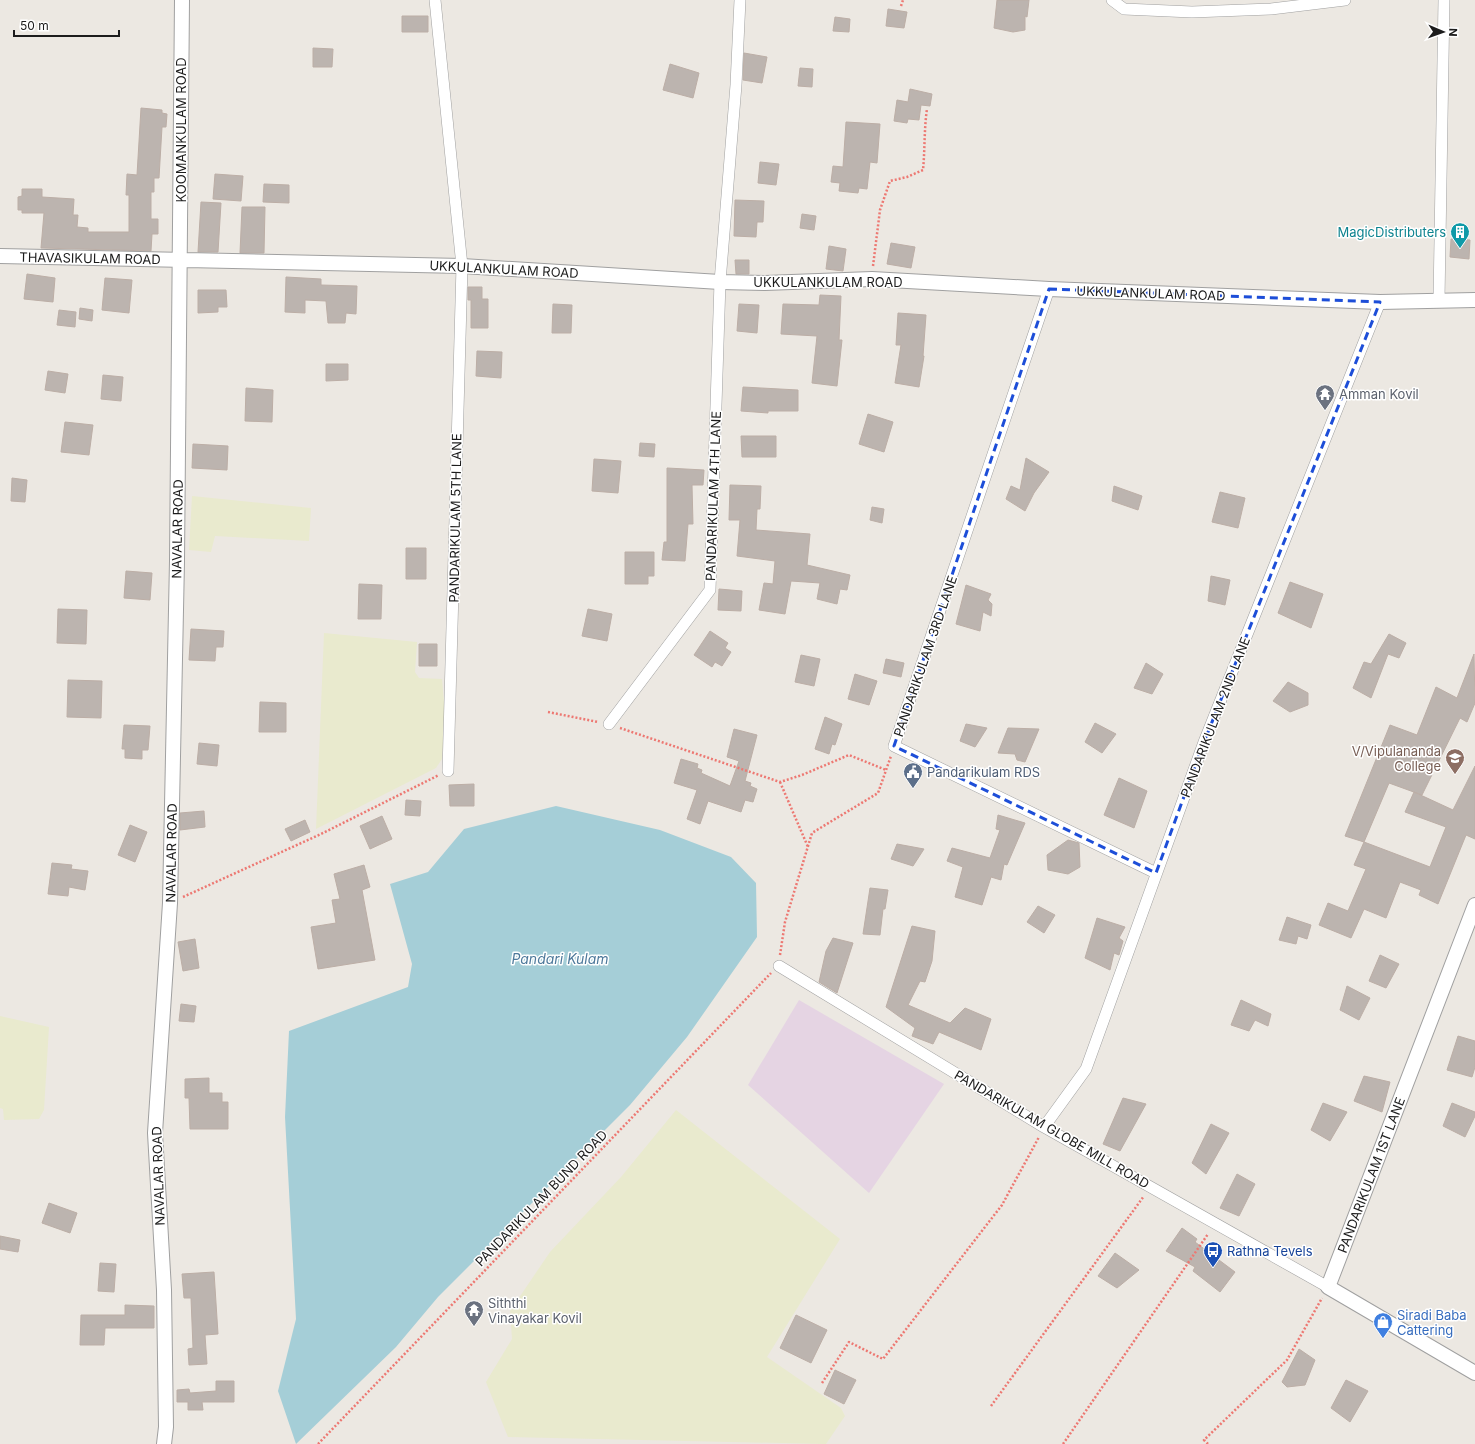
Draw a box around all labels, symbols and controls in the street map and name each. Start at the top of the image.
scale bar [14,12,119,38]
north arrow [1423,12,1463,52]
text: 50 m [20,18,49,33]
text: N [1446,28,1460,37]
street label: KOOMANKULAM ROAD [173,57,189,203]
building icon: MagicDistributers [1449,221,1471,249]
place label: MagicDistributers [1337,224,1446,240]
street label: THAVASIKULAM ROAD [19,249,161,267]
street label: UKKULANKULAM ROAD [429,257,579,281]
street label: UKKULANKULAM ROAD [753,274,903,290]
street label: UKKULANKULAM ROAD [1076,282,1226,304]
temple icon: Amman Kovil [1314,383,1336,411]
place label: Amman Kovil [1339,386,1419,402]
street label: PANDARIKULAM 4TH LANE [702,411,724,581]
street label: PANDARIKULAM 5TH LANE [446,433,464,603]
street label: NAVALAR ROAD [168,479,186,579]
street label: PANDARIKULAM 3RD LANE [890,573,960,739]
street label: PANDARIKULAM 2ND LANE [1177,634,1253,800]
place label: V/Vipulananda College [1352,743,1441,774]
school or university icon: V/Vipulananda College [1444,747,1466,775]
public building icon: Pandarikulam RDS [902,761,924,789]
place label: Pandarikulam RDS [927,764,1040,780]
street label: NAVALAR ROAD [162,803,180,903]
water label: Pandari Kulam [511,950,609,967]
street label: PANDARIKULAM GLOBE MILL ROAD [952,1066,1152,1192]
street label: PANDARIKULAM 1ST LANE [1334,1095,1408,1255]
street label: NAVALAR ROAD [148,1126,168,1226]
street label: PANDARIKULAM BUND ROAD [472,1127,610,1269]
bus stop icon: Rathna Tevels [1202,1240,1224,1268]
place label: Rathna Tevels [1227,1243,1313,1259]
place label: Siththi Vinayakar Kovil [488,1295,582,1326]
temple icon: Siththi Vinayakar Kovil [463,1299,485,1327]
place label: Siradi Baba Cattering [1397,1307,1467,1338]
shop icon: Siradi Baba Cattering [1372,1311,1394,1339]

